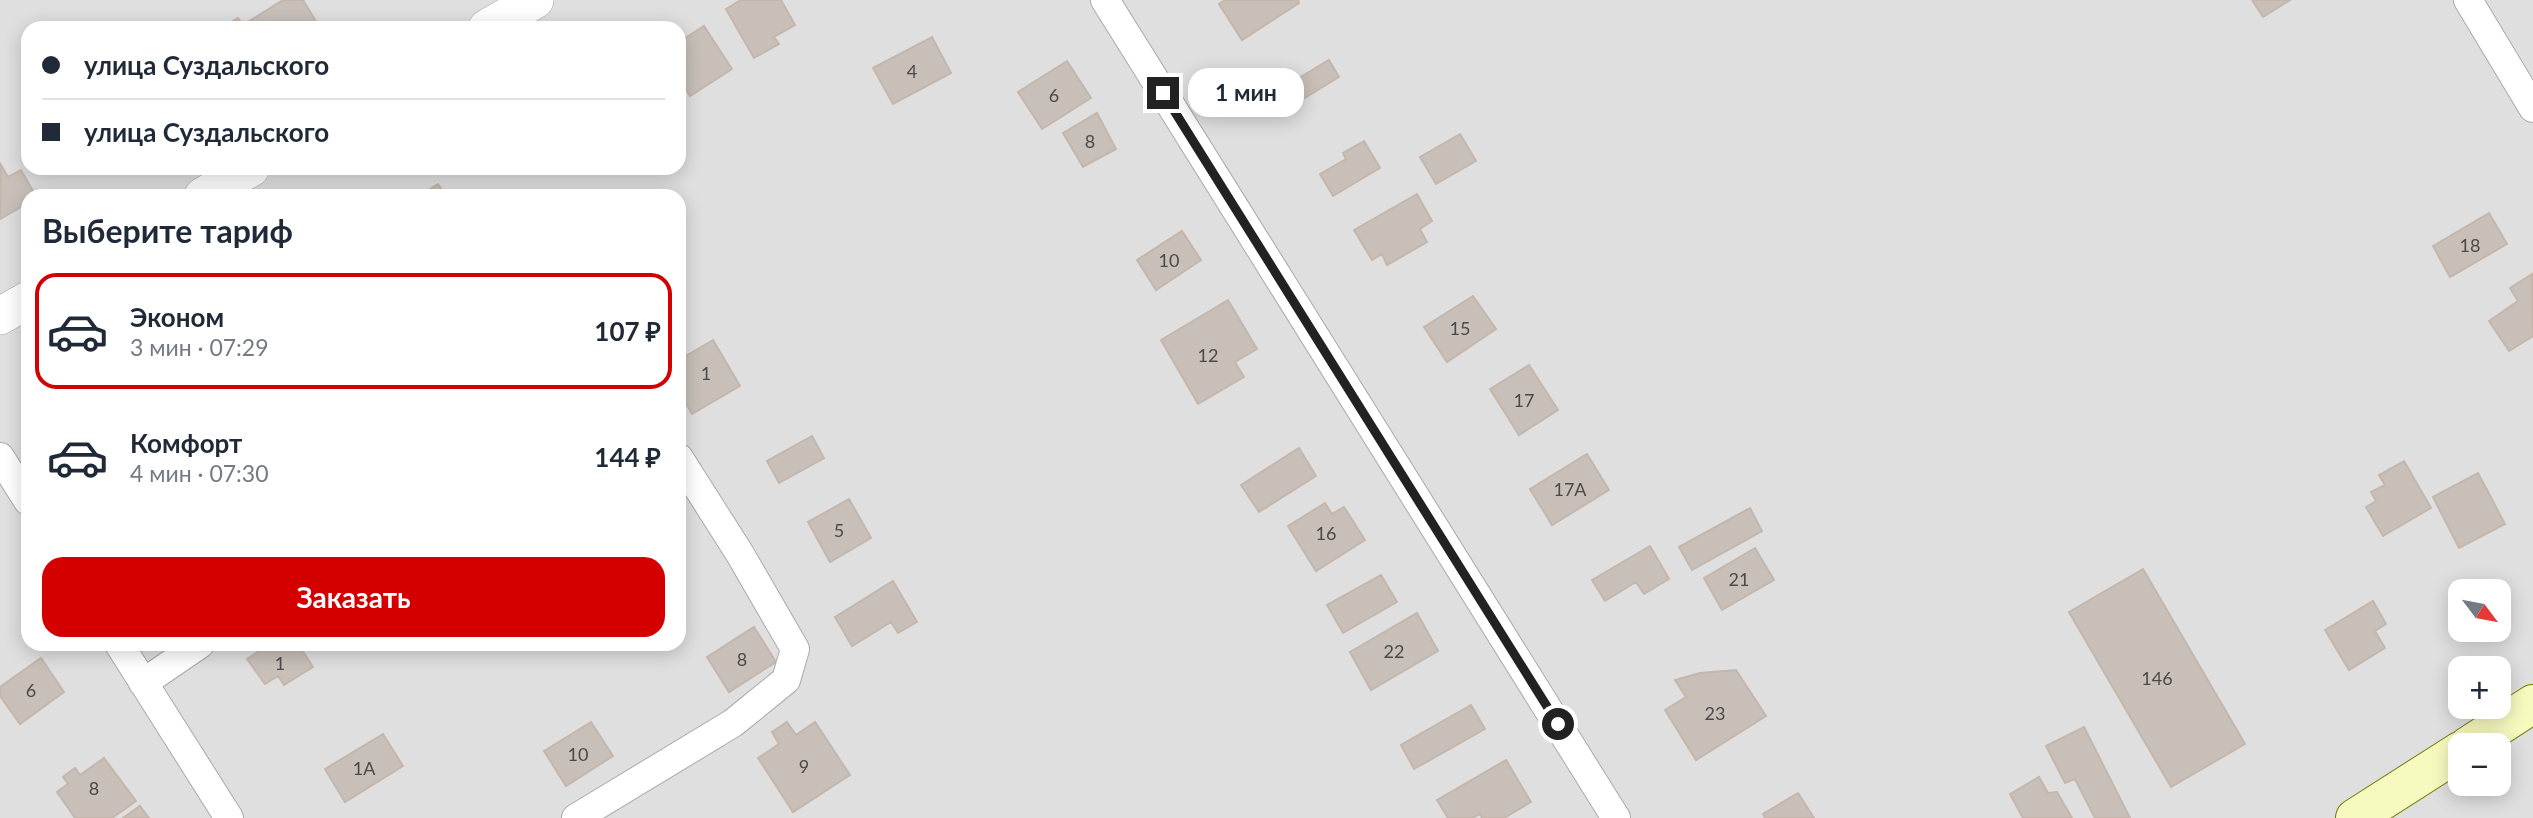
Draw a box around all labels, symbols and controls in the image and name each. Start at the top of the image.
text: улица Суздальского [84,49,329,81]
house number: 4 [907,60,917,82]
callout: 1 мин [1188,68,1303,118]
route end [1147,77,1179,109]
text: 1 мин [1215,78,1277,106]
house number: 6 [1049,84,1059,106]
text: улица Суздальского [84,116,329,148]
house number: 8 [1085,130,1095,152]
text: Выберите тариф [42,211,293,250]
house number: 18 [2460,234,2480,256]
house number: 10 [1159,249,1179,271]
icon: car [46,300,109,363]
text: Эконом [130,301,224,333]
text: 107 ₽ [594,315,661,347]
house number: 15 [1450,317,1470,339]
text: 3 мин · 07:29 [130,333,269,361]
house number: 12 [1198,344,1218,366]
house number: 1 [701,362,711,384]
house number: 17 [1514,389,1534,411]
icon: car [46,426,109,489]
text: Комфорт [130,427,242,459]
text: 144 ₽ [594,441,661,473]
text: 4 мин · 07:30 [130,459,269,487]
house number: 17А [1553,478,1587,500]
house number: 5 [834,519,844,541]
house number: 16 [1316,522,1336,544]
button: Заказать [42,557,665,637]
house number: 21 [1729,568,1749,590]
north arrow [2448,579,2511,642]
map controls [2448,579,2511,796]
house number: 22 [1384,640,1404,662]
house number: 8 [737,648,747,670]
house number: 1 [275,652,285,674]
button: + [2448,656,2511,719]
house number: 146 [2141,667,2173,689]
house number: 6 [26,679,36,701]
house number: 23 [1705,702,1725,724]
route start [1542,708,1574,740]
button: − [2448,733,2511,796]
house number: 10 [568,743,588,765]
house number: 9 [799,755,809,777]
house number: 1А [353,757,376,779]
house number: 8 [89,777,99,799]

